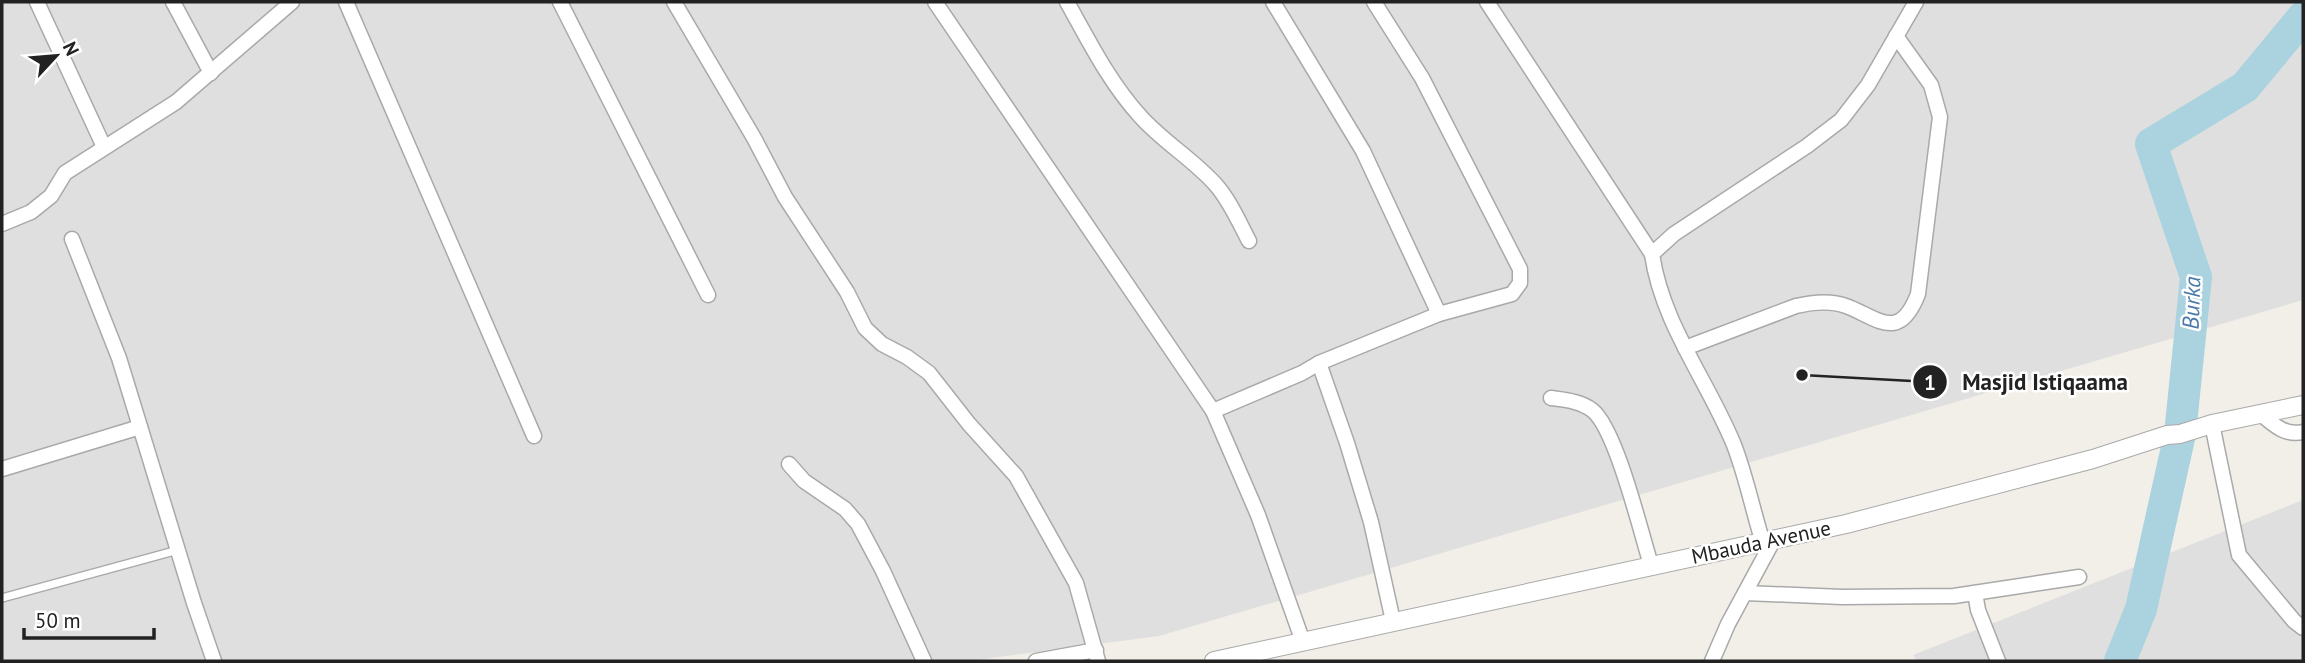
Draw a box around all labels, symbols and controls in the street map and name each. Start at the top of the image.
north arrow [21,21,91,91]
text: N [58,38,85,59]
water label: Burka [2176,276,2206,330]
callout: Masjid Istiqaama [1913,360,2142,404]
text: Masjid Istiqaama [1962,367,2128,396]
text: 1 [1924,369,1936,396]
street label: Mbauda Avenue [1689,514,1833,570]
scale bar [24,596,154,640]
text: 50 m [35,607,81,634]

